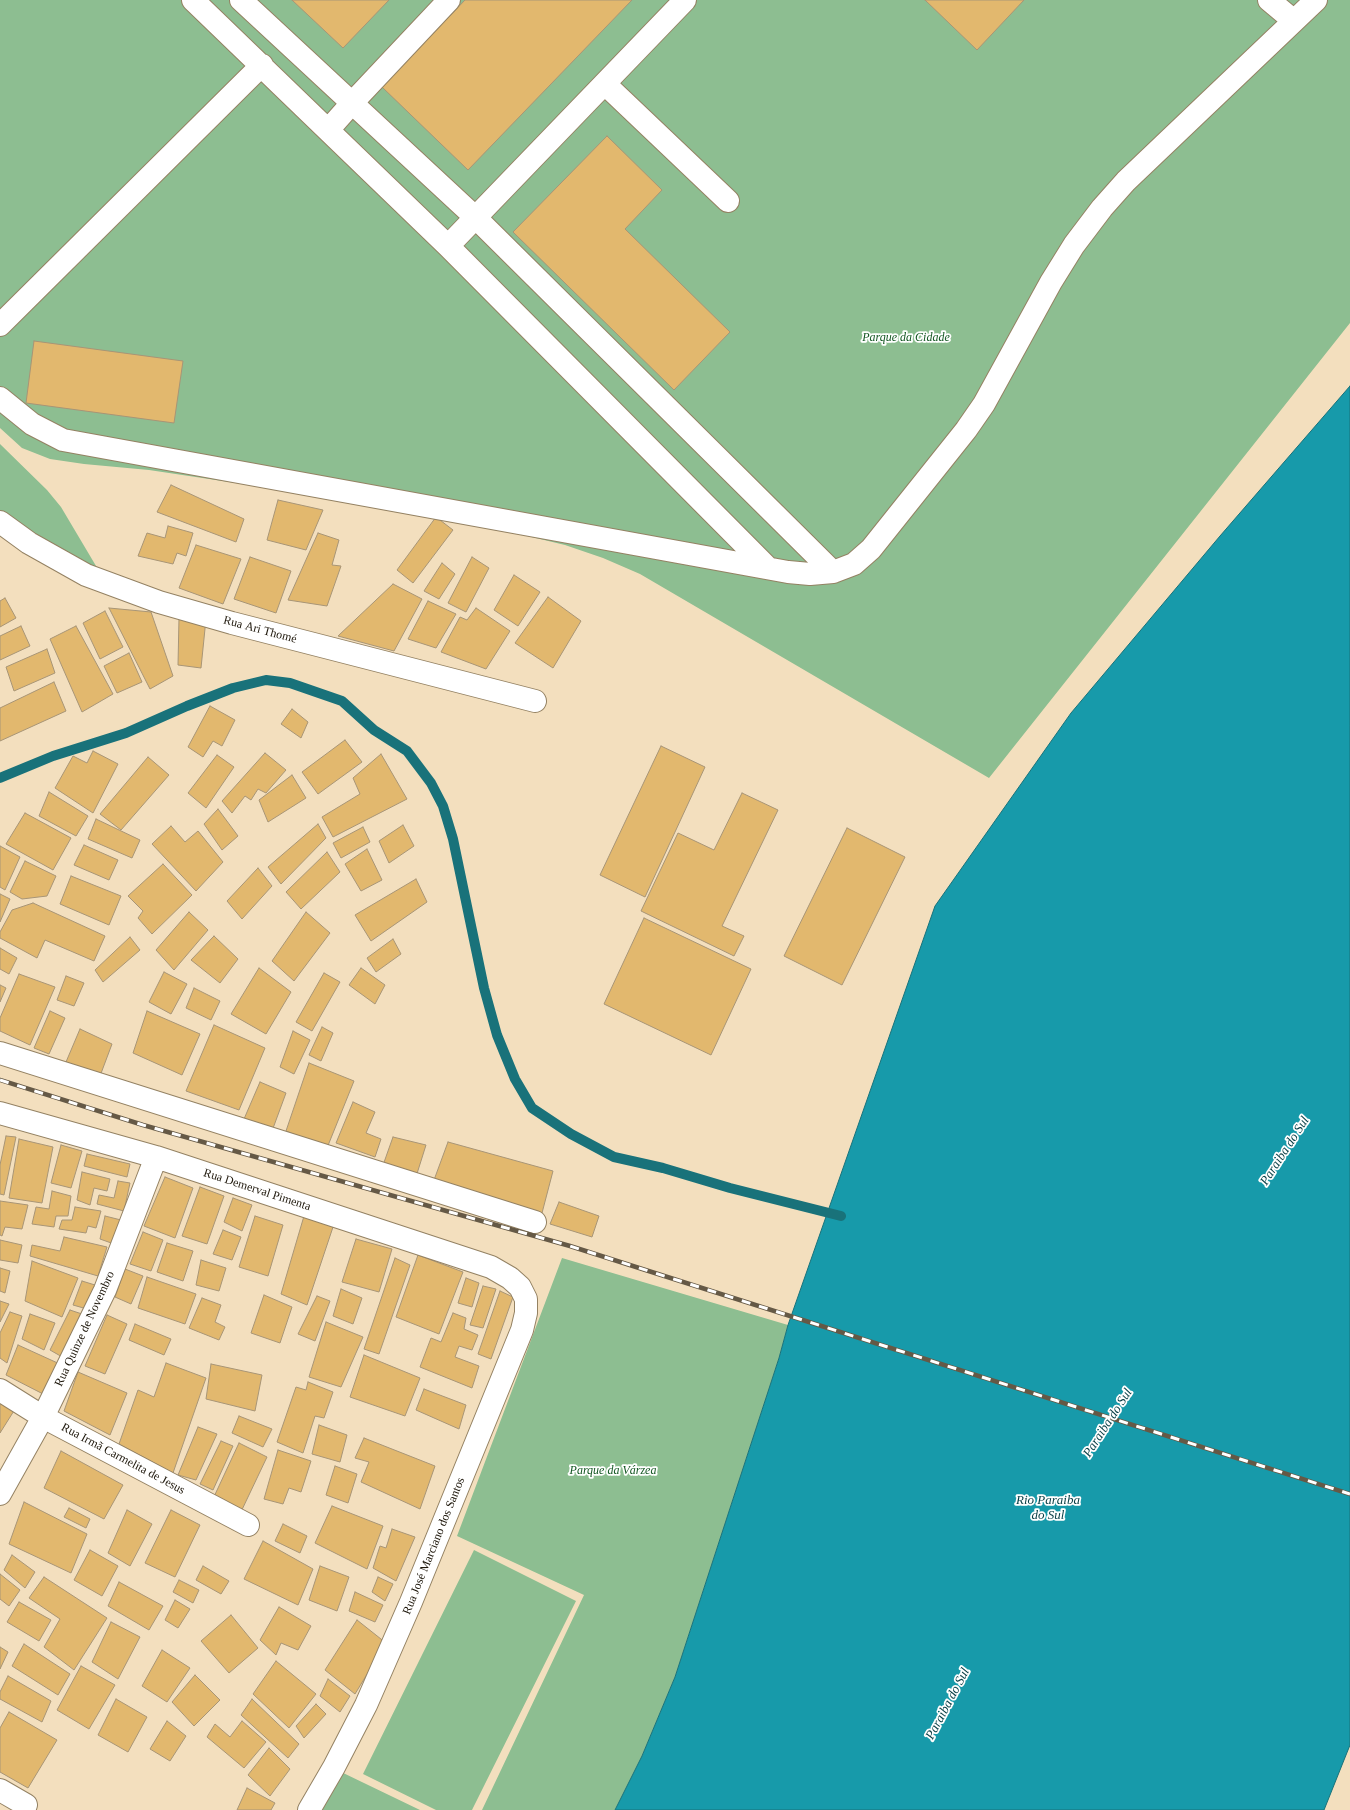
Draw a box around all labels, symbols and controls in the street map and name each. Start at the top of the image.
park label: Parque da Cidade [862,331,950,345]
street label: Rua Ari Thomé [222,613,298,647]
water label: Paraiba do Sul [1257,1114,1313,1188]
street label: Rua Demerval Pimenta [202,1166,312,1214]
street label: Rua Quinze de Novembro [52,1269,118,1389]
water label: Paraiba do Sul [1080,1386,1136,1460]
street label: Rua Irmã Carmelita de Jesus [59,1420,187,1498]
park label: Parque da Várzea [570,1464,656,1478]
street label: Rua José Marciano dos Santos [400,1475,468,1617]
water label: Rio Paraiba do Sul [1016,1493,1080,1524]
water label: Paraiba do Sul [923,1666,973,1742]

